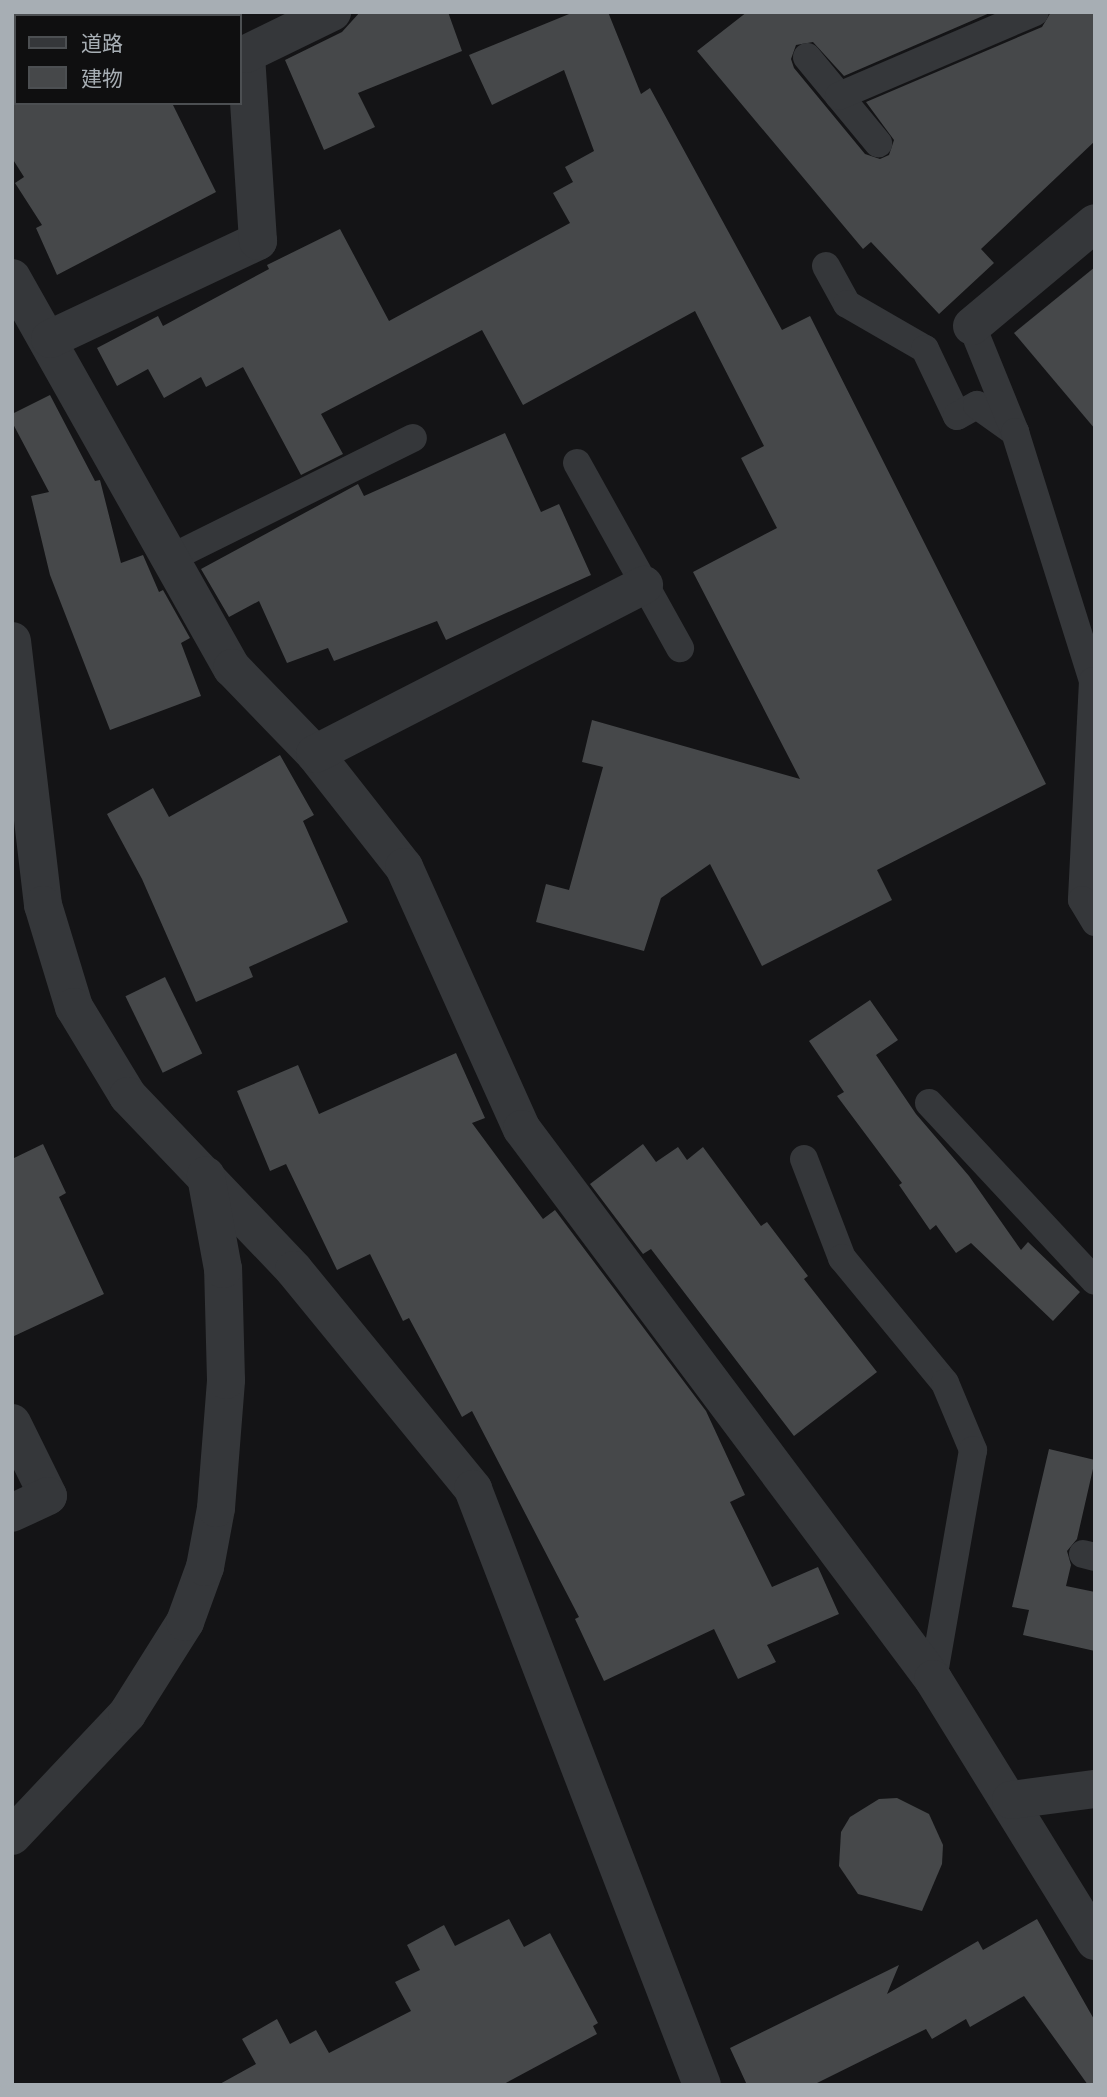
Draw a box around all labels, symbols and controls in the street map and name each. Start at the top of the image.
legend [14,14,242,105]
text: 道路 [81,32,123,59]
text: 建物 [81,67,123,94]

